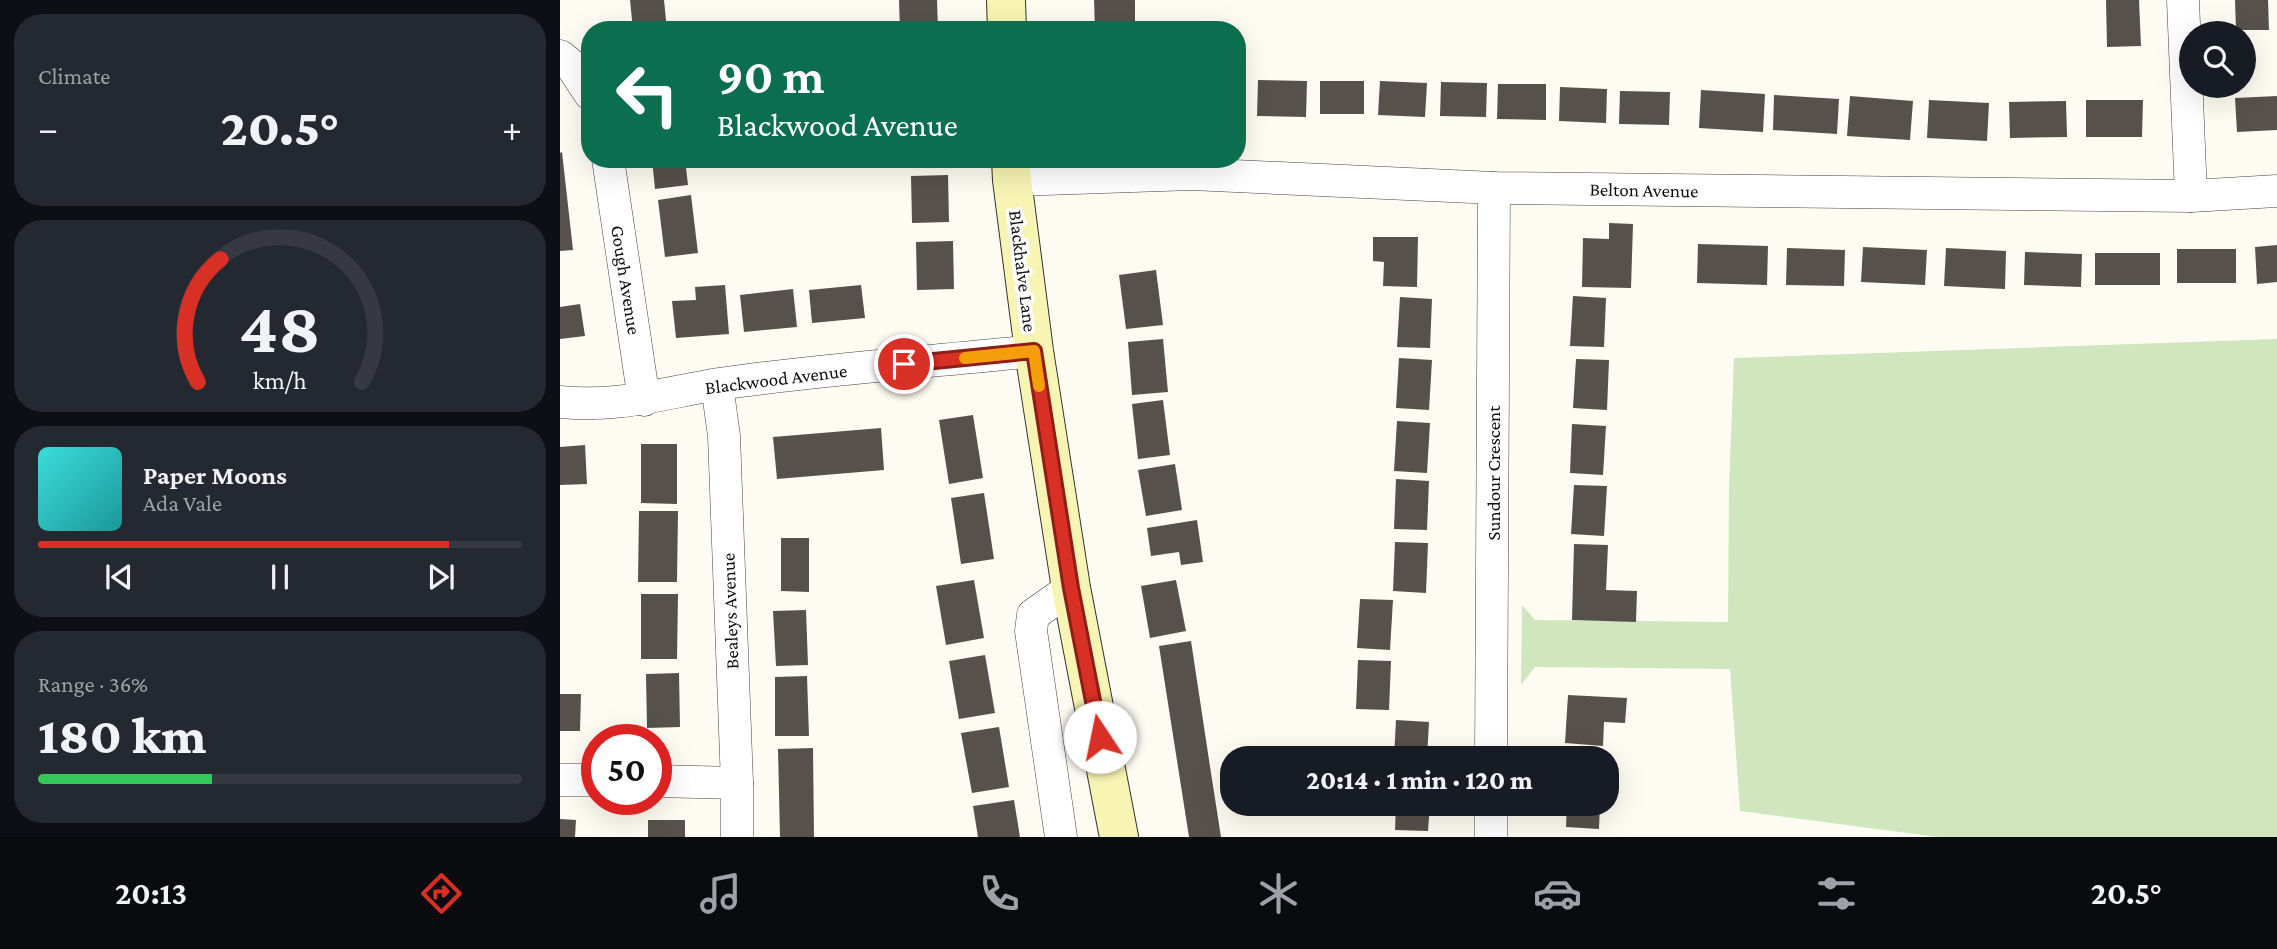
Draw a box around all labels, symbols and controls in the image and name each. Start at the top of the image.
map controls [2179,21,2256,98]
button: search [2179,21,2256,98]
icon: left [602,49,693,140]
text: 90 m [717,49,824,104]
text: Climate [38,63,110,89]
text: 20.5° [220,98,340,156]
text: − [38,107,58,149]
text: + [502,107,522,149]
text: Blackwood Avenue [717,107,958,143]
street label: Belton Avenue [1589,179,1699,201]
street label: Blackhalve Lane [1005,209,1041,333]
street label: Gough Avenue [607,224,645,336]
text: 48 [239,287,321,368]
pin [874,334,934,394]
icon: arrive [885,345,923,383]
street label: Blackwood Avenue [704,360,848,398]
text: km/h [253,366,307,393]
street label: Sundour Crescent [1483,405,1504,541]
text: Paper Moons [143,461,287,490]
text: Ada Vale [143,490,222,516]
street label: Bealeys Avenue [717,552,743,670]
icon: previous [100,558,138,596]
icon: pause [261,558,299,596]
icon: next [422,558,460,596]
text: Range · 36% [38,671,148,697]
position arrow [1063,700,1137,774]
text: 180 km [38,706,206,764]
speed limit sign: 50 [581,724,672,815]
text: 20:14 · 1 min · 120 m [1306,766,1533,795]
icon: directions [417,869,466,918]
icon: music [696,869,745,918]
icon: phone [975,869,1024,918]
icon: climate [1254,869,1303,918]
icon: car [1533,869,1582,918]
icon: filters [1812,869,1861,918]
text: 20:13 [115,875,187,911]
text: 20.5° [2091,875,2162,911]

